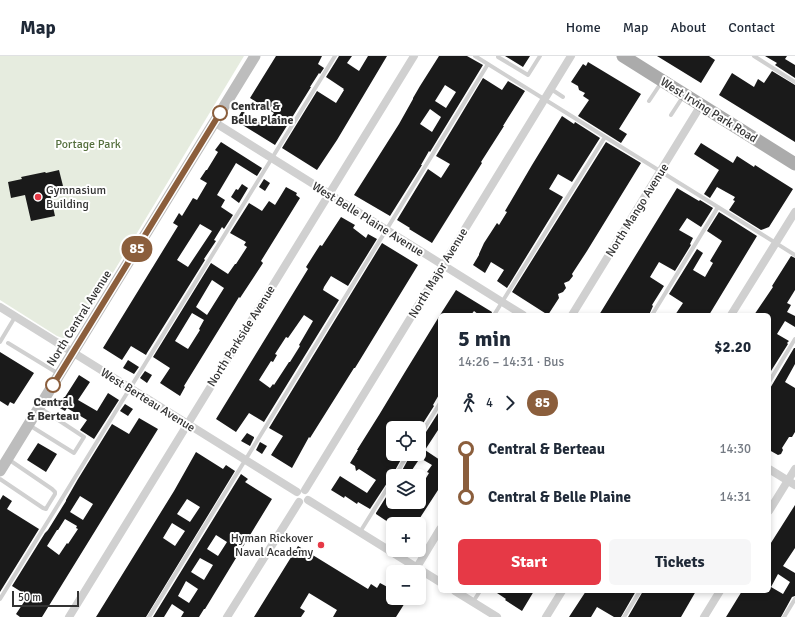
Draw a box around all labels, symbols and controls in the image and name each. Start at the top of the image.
text: Map [20,16,56,40]
text: Home [566,19,601,36]
text: Map [623,19,648,36]
text: About [670,19,706,36]
text: Contact [728,19,775,36]
street label: West Irving Park Road [657,74,760,146]
place label: Central & Belle Plaine [231,99,293,128]
marker: Central & Belle Plaine [212,105,228,121]
park label: Portage Park [55,137,121,152]
street label: North Mango Avenue [603,161,672,260]
street label: West Belle Plaine Avenue [309,179,426,260]
place label: Gymnasium Building [46,183,106,212]
marker: Gymnasium Building [33,192,43,202]
street label: North Major Avenue [406,226,471,321]
line badge: 85 [119,236,155,262]
text: 85 [129,240,145,257]
street label: North Central Avenue [44,267,115,369]
street label: North Parkside Avenue [204,283,279,390]
text: 5 min [458,325,511,352]
text: $2.20 [714,338,751,356]
text: 14:26 – 14:31 · Bus [458,354,564,370]
street label: West Berteau Avenue [98,365,198,436]
marker: Central & Berteau [45,377,61,393]
icon: walk [458,392,480,414]
icon: forward [499,392,521,414]
text: 85 [535,394,550,411]
place label: Central & Berteau [27,395,79,424]
text: 4 [486,395,493,411]
map controls [386,421,426,605]
button: locate [386,421,426,461]
text: Central & Berteau [488,440,605,458]
text: 14:30 [719,441,751,457]
button: layers [386,469,426,509]
text: Central & Belle Plaine [488,488,631,506]
text: 14:31 [719,489,751,505]
button: + [386,517,426,557]
place label: Hyman Rickover Naval Academy [231,531,314,560]
button: Start [458,539,601,585]
button: Tickets [609,539,751,585]
marker: Hyman Rickover Naval Academy [316,540,326,550]
button: − [386,565,426,605]
scale bar [12,589,79,608]
text: 50 m [18,591,41,604]

